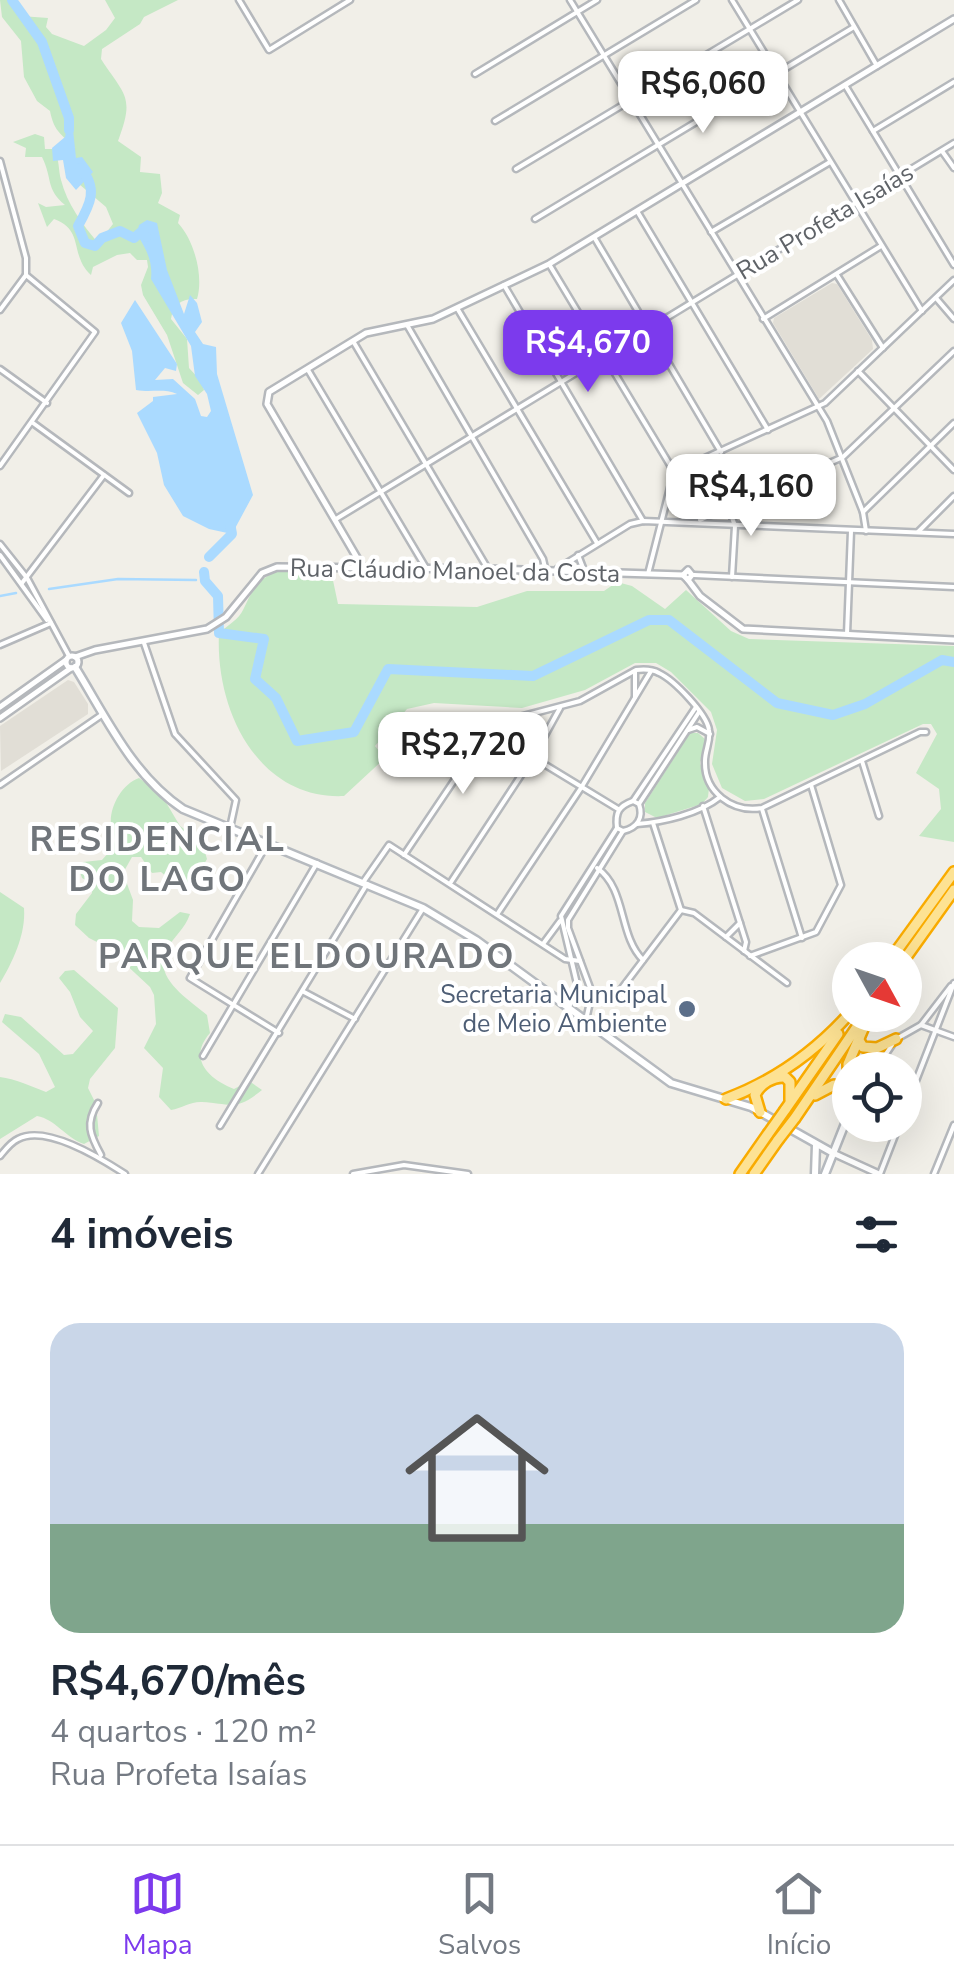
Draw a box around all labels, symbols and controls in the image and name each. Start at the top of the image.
pin: R$6,060 [611,51,795,136]
text: R$6,060 [640,62,766,105]
street label: Rua Profeta Isaías [730,156,920,288]
pin: R$4,670 [496,310,680,395]
text: R$4,670 [525,321,651,364]
pin: R$4,160 [659,454,843,539]
text: R$4,160 [688,465,814,508]
street label: Rua Cláudio Manoel da Costa [289,551,621,591]
pin: R$2,720 [371,712,555,797]
text: R$2,720 [400,723,526,766]
district label: RESIDENCIAL DO LAGO [29,816,287,903]
district label: PARQUE ELDOURADO [98,933,516,980]
north arrow [832,942,922,1032]
map controls [832,942,922,1142]
place label: Secretaria Municipal de Meio Ambiente [440,978,668,1041]
marker: Secretaria Municipal de Meio Ambiente [676,998,698,1020]
button: locate [832,1052,922,1142]
text: 4 imóveis [50,1206,234,1263]
icon: filters [849,1207,904,1262]
icon: home [387,1388,567,1568]
text: R$4,670/mês [50,1653,306,1710]
text: 4 quartos · 120 m² [50,1710,317,1753]
text: Rua Profeta Isaías [50,1753,307,1796]
tab: Mapa [123,1866,193,1964]
tab: Salvos [438,1866,521,1964]
tab: Início [767,1866,831,1964]

